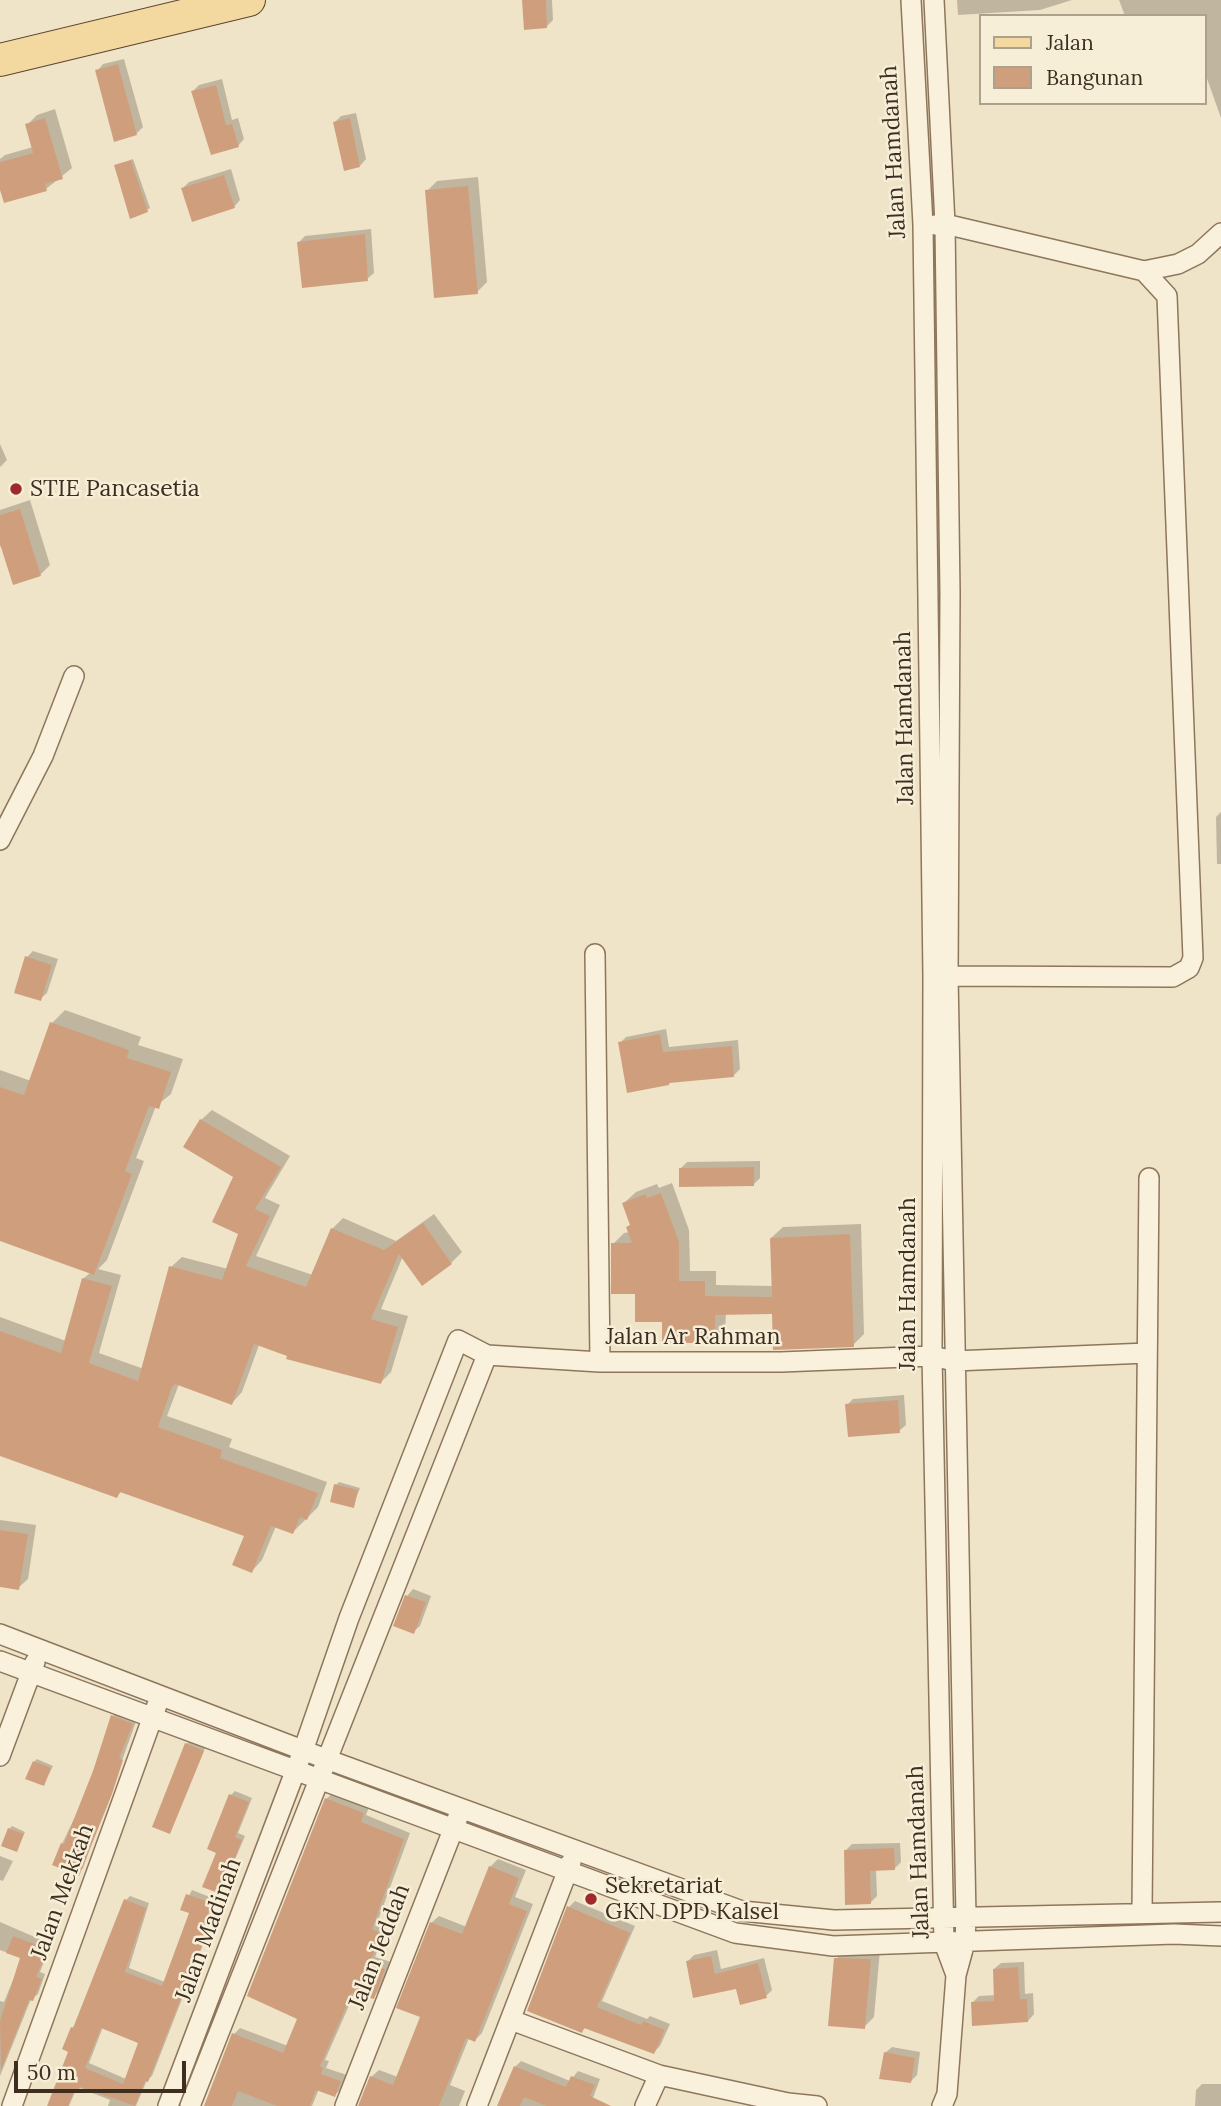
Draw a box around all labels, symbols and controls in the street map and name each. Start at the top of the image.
legend [979,14,1207,105]
text: Jalan [1046,29,1094,56]
text: Bangunan [1046,64,1143,91]
street label: Jalan Hamdanah [876,65,912,239]
place label: STIE Pancasetia [30,475,200,503]
marker: STIE Pancasetia [8,481,24,497]
street label: Jalan Hamdanah [890,631,920,805]
street label: Jalan Hamdanah [894,1197,922,1371]
street label: Jalan Ar Rahman [605,1323,781,1351]
street label: Jalan Hamdanah [902,1765,936,1939]
street label: Jalan Mekkah [26,1821,100,1963]
street label: Jalan Madinah [170,1854,248,2006]
place label: Sekretariat GKN DPD Kalsel [605,1872,779,1926]
street label: Jalan Jeddah [343,1880,417,2014]
marker: Sekretariat GKN DPD Kalsel [583,1891,599,1907]
scale bar [18,2046,189,2090]
text: 50 m [27,2059,76,2086]

